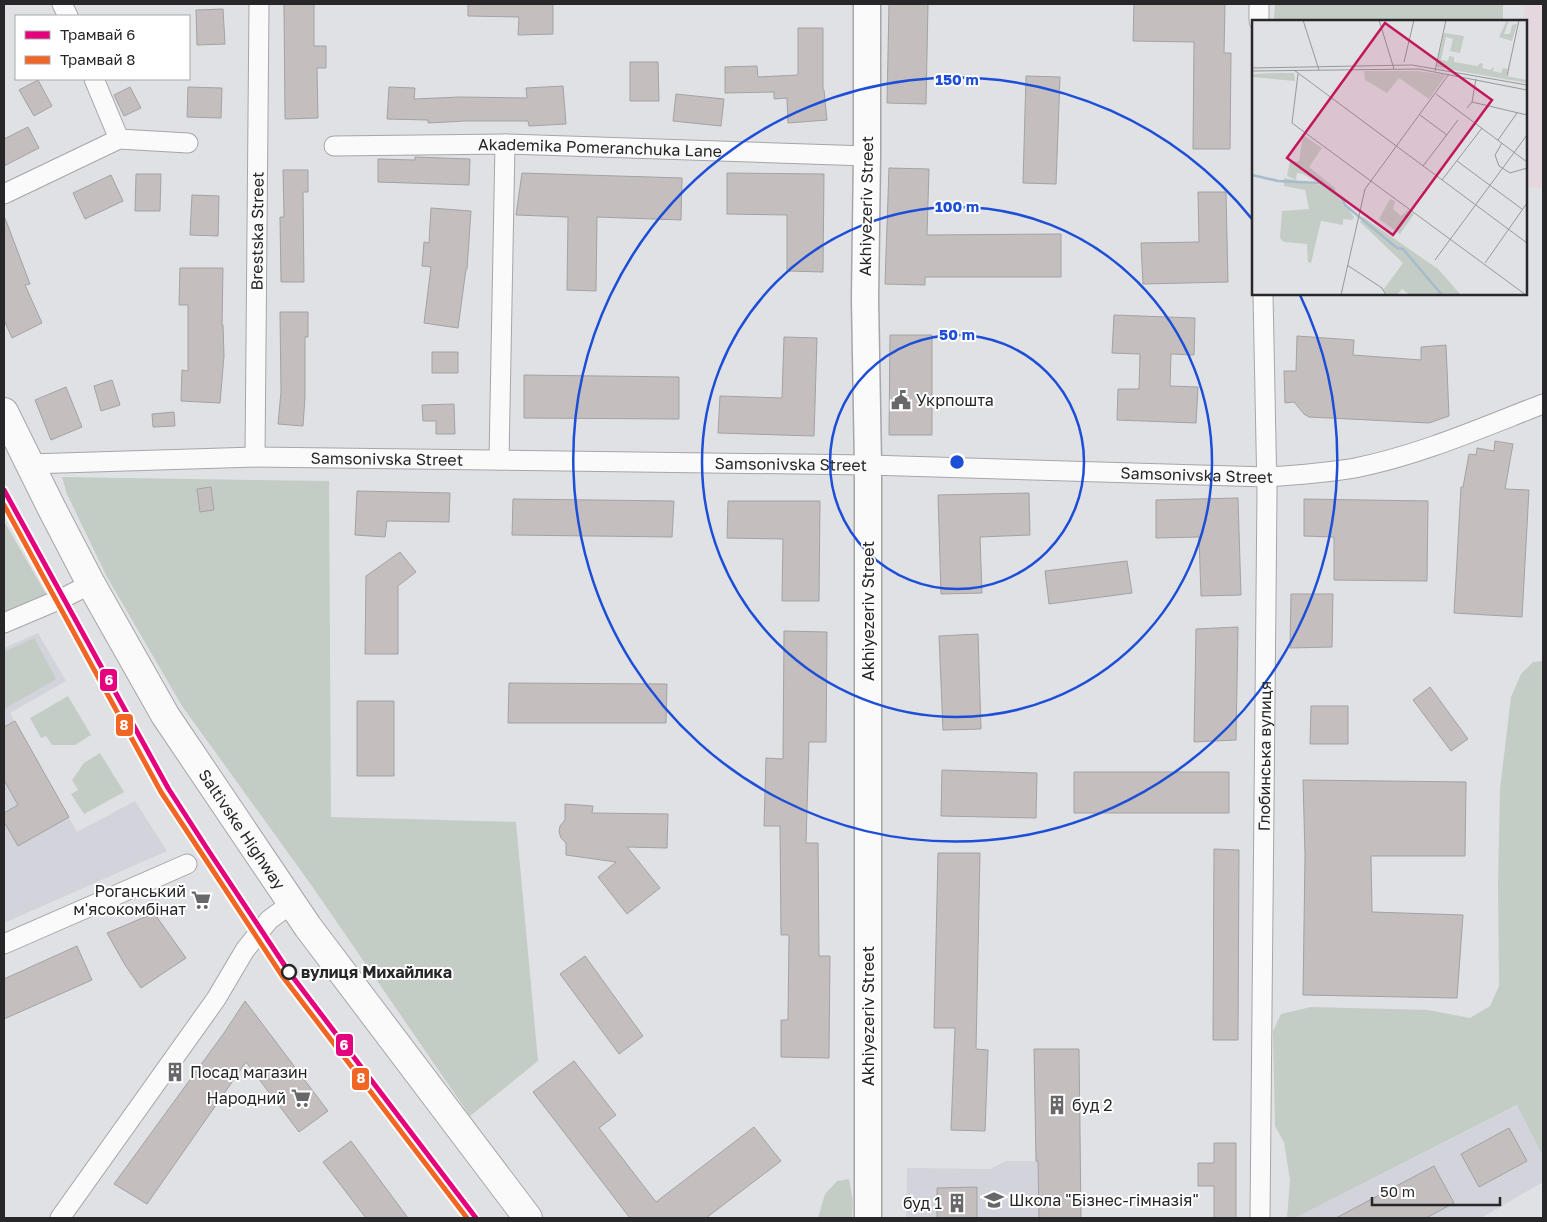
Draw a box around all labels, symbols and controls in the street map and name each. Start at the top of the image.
legend [15,15,190,80]
inset map [1252,20,1527,295]
text: Трамвай 6 [60,25,135,43]
text: Трамвай 8 [60,50,135,68]
text: 150 m [935,70,979,88]
street label: Akademika Pomeranchuka Lane [478,134,722,161]
street label: Akhiyezeriv Street [855,136,877,276]
street label: Brestska Street [246,172,268,291]
text: 100 m [935,197,979,215]
text: 50 m [939,325,975,343]
public building icon: Укрпошта [890,389,912,411]
place label: Укрпошта [916,390,994,410]
street label: Samsonivska Street [311,448,463,470]
street label: Samsonivska Street [714,453,867,475]
centre of rings [948,453,966,471]
street label: Samsonivska Street [1120,463,1274,487]
street label: Akhiyezeriv Street [858,541,878,681]
line badge: 6 [99,668,118,692]
text: 6 [105,671,114,688]
street label: Глобинська вулиця [1254,681,1275,831]
line badge: 8 [115,713,134,737]
text: 8 [120,716,129,733]
street label: Saltivske Highway [194,765,290,893]
place label: Роганський м'ясокомбінат [73,881,186,919]
supermarket icon: Роганський м'ясокомбінат [190,889,212,911]
street label: Akhiyezeriv Street [858,946,878,1086]
place label: вулиця Михайлика [301,962,452,982]
marker: вулиця Михайлика [281,964,297,980]
line badge: 6 [335,1033,354,1057]
text: 6 [340,1036,349,1053]
building icon: Посад магазин [164,1061,186,1083]
place label: Посад магазин [190,1062,308,1082]
line badge: 8 [351,1067,370,1091]
text: 8 [357,1069,366,1086]
supermarket icon: Народний [290,1087,312,1109]
place label: Народний [207,1088,286,1108]
building icon: буд 2 [1046,1094,1068,1116]
place label: буд 2 [1072,1095,1113,1115]
scale bar [1372,1174,1500,1206]
text: 50 m [1380,1182,1415,1200]
school or university icon: Школа "Бізнес-гімназія" [983,1189,1005,1211]
place label: Школа "Бізнес-гімназія" [1009,1190,1199,1210]
building icon: буд 1 [946,1192,968,1214]
place label: буд 1 [903,1193,942,1213]

